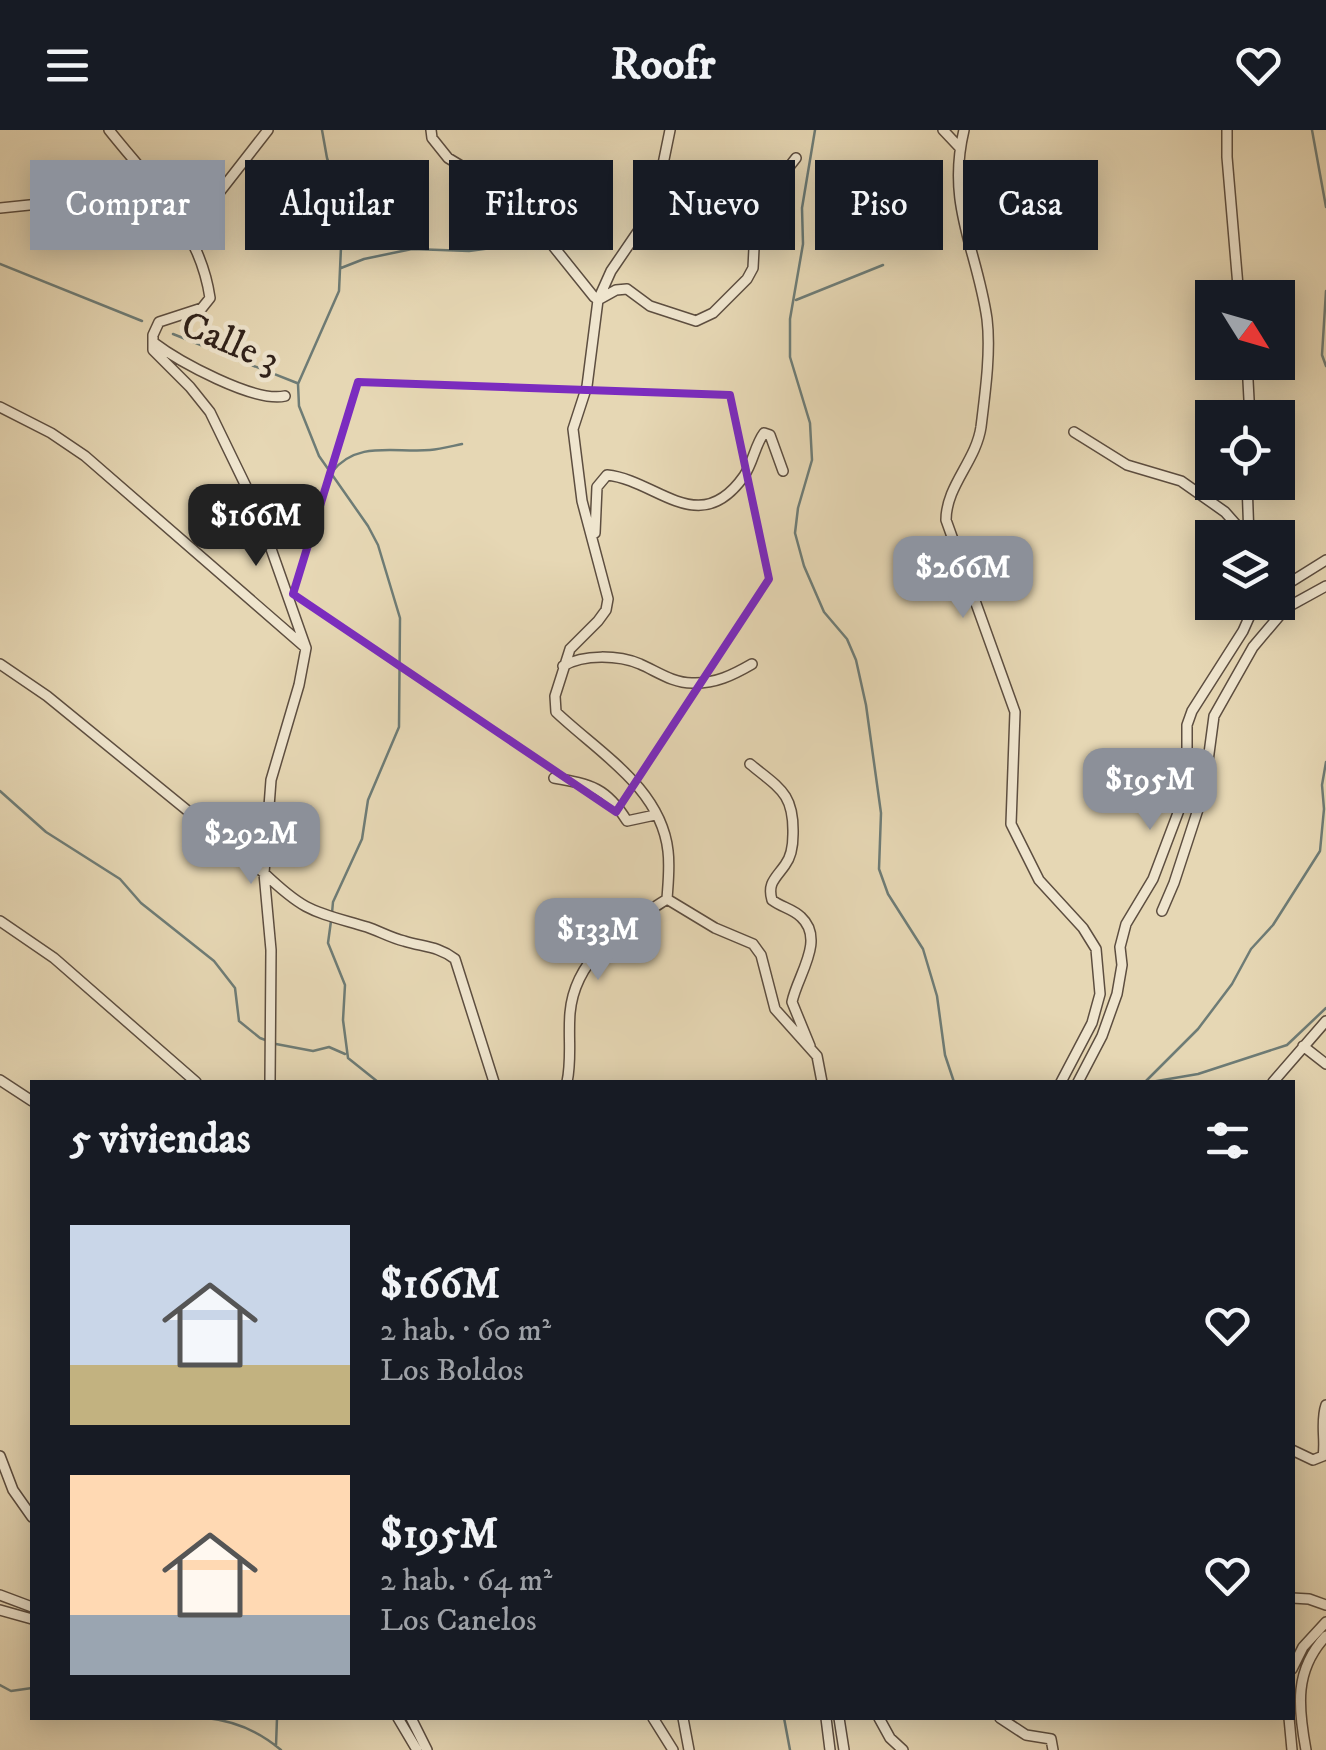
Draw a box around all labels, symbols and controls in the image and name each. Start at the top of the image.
text: Roofr [611,37,715,93]
icon: menu [40,38,95,93]
icon: heart [1231,38,1286,93]
chip: Comprar [30,160,225,250]
chip: Alquilar [245,160,429,250]
chip: Filtros [449,160,613,250]
chip: Nuevo [633,160,795,250]
chip: Piso [815,160,943,250]
chip: Casa [963,160,1098,250]
north arrow [1195,280,1295,380]
map controls [1195,280,1295,620]
street label: Calle 3 [174,301,286,385]
button: locate [1195,400,1295,500]
pin: $166M [186,484,326,569]
text: $166M [210,496,302,536]
button: layers [1195,520,1295,620]
pin: $266M [893,536,1033,621]
text: $266M [915,548,1011,588]
pin: $195M [1080,748,1220,833]
text: $195M [1105,760,1195,800]
pin: $292M [181,802,321,887]
text: $292M [204,814,298,854]
pin: $133M [528,898,668,983]
text: $133M [557,910,639,950]
icon: filters [1200,1113,1255,1168]
text: 5 viviendas [70,1114,251,1166]
text: $166M [380,1259,500,1311]
icon: home [150,1265,270,1385]
icon: heart [1200,1298,1255,1353]
text: 2 hab. · 60 m² [380,1311,551,1351]
text: Los Boldos [380,1351,524,1391]
text: $195M [380,1509,498,1561]
icon: home [150,1515,270,1635]
icon: heart [1200,1548,1255,1603]
text: 2 hab. · 64 m² [380,1561,552,1601]
text: Los Canelos [380,1601,537,1641]

